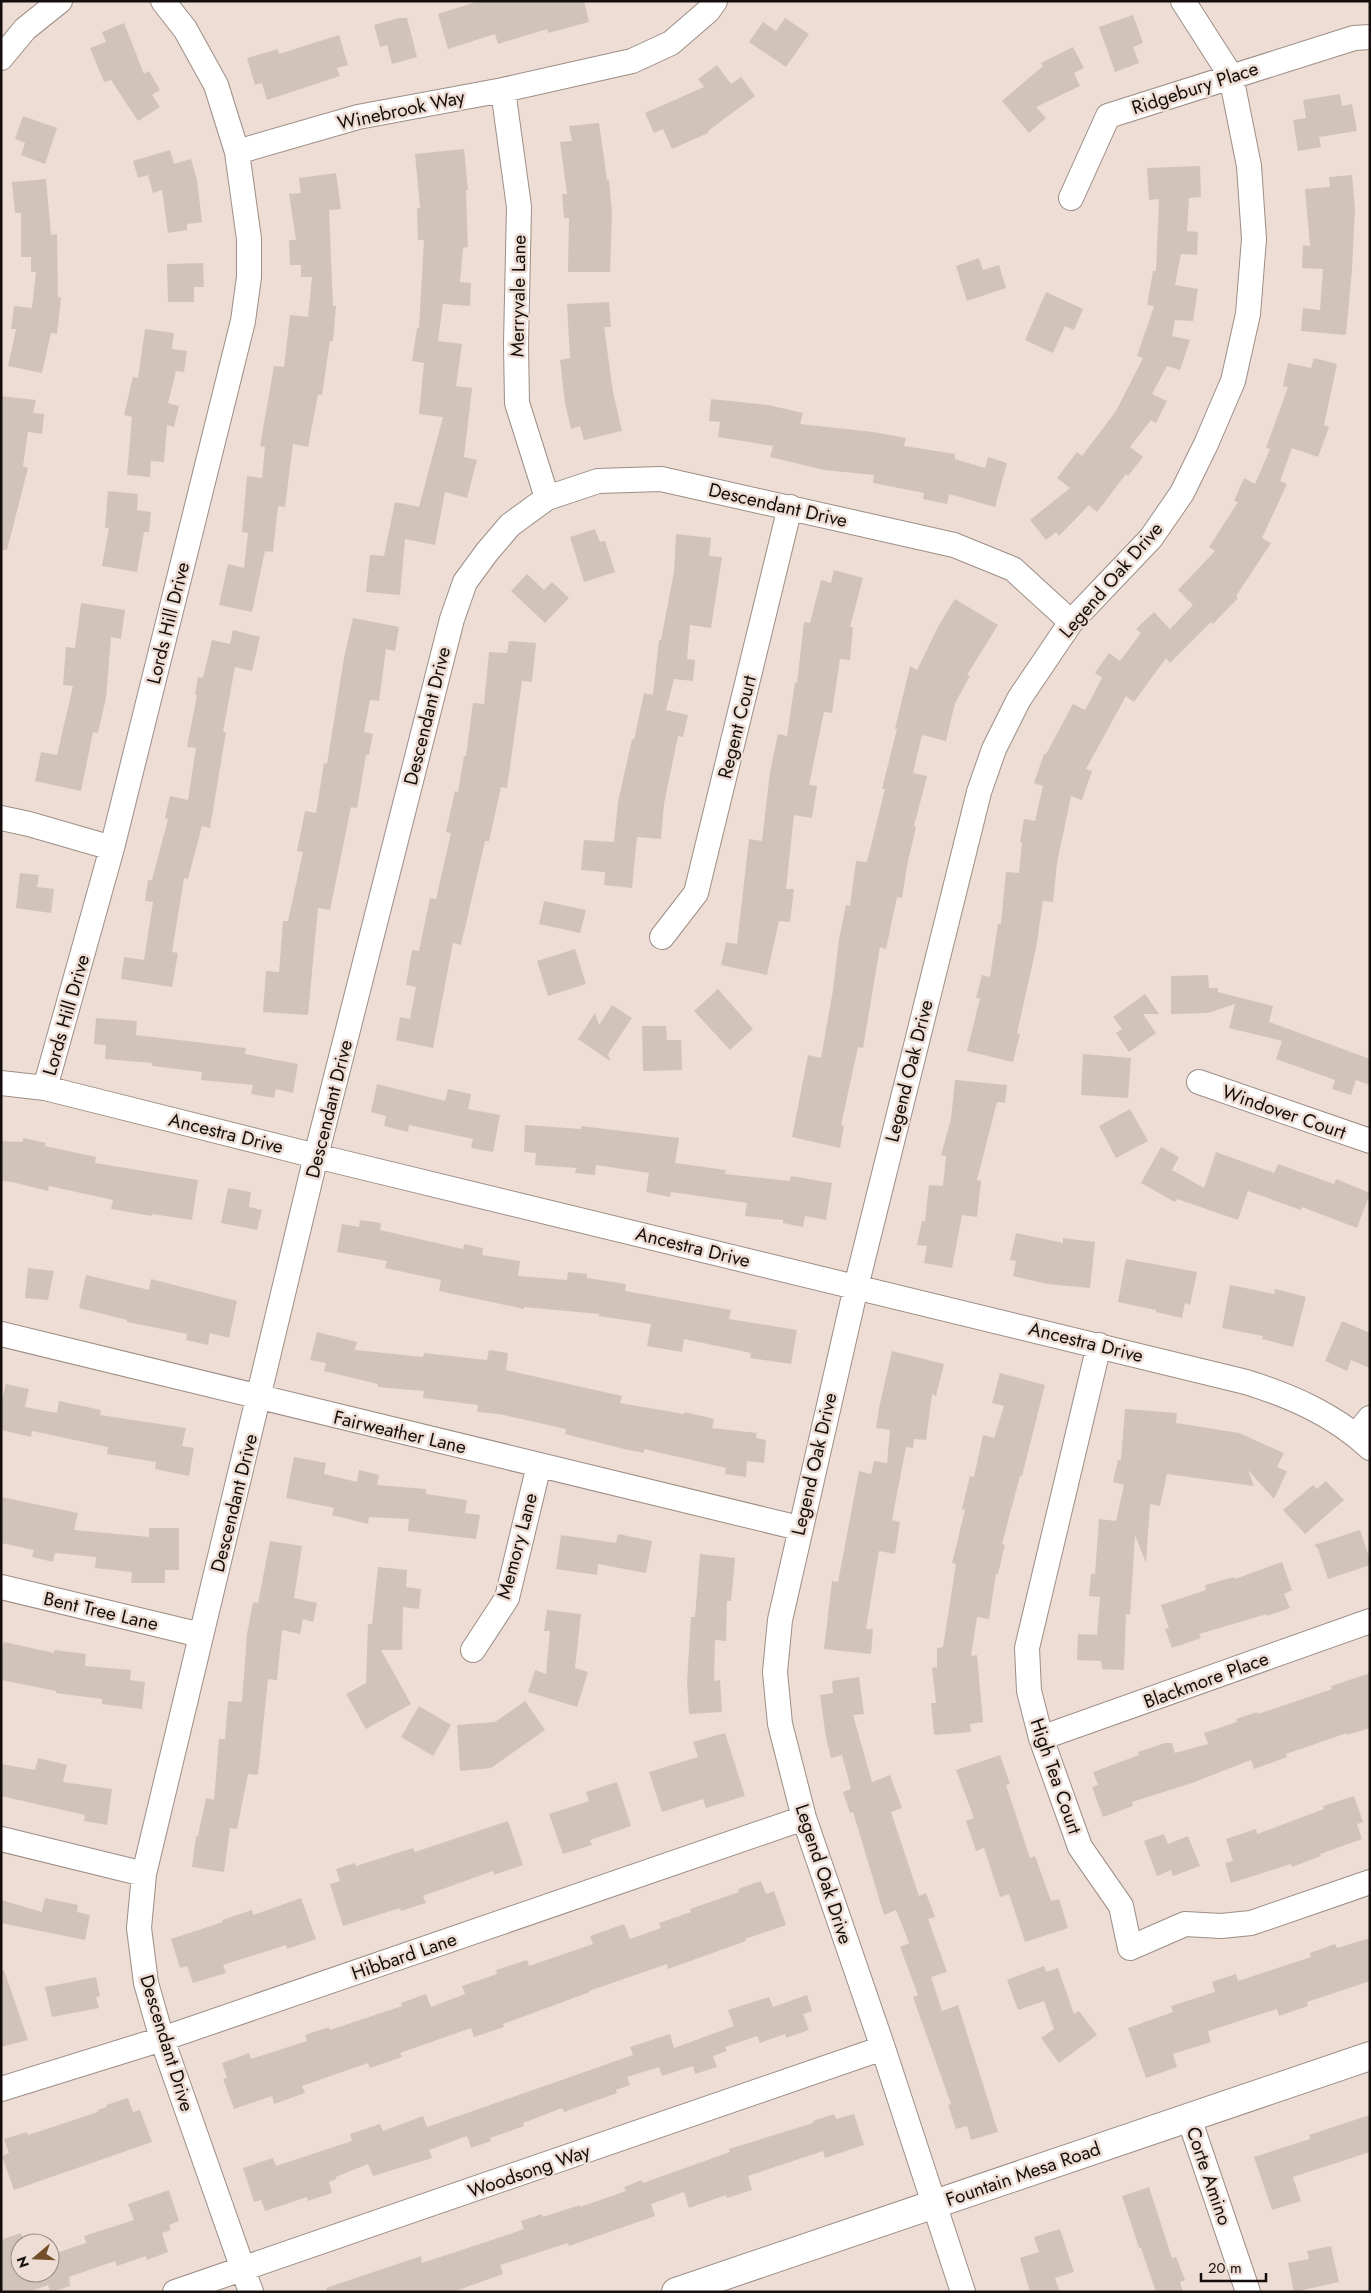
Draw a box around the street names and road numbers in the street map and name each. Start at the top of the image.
street label: Ridgebury Place [1128,55,1262,121]
street label: Winebrook Way [335,83,468,137]
street label: Merryvale Lane [503,234,533,357]
street label: Descendant Drive [706,476,850,534]
street label: Legend Oak Drive [1053,516,1169,644]
street label: Lords Hill Drive [140,559,196,687]
street label: Descendant Drive [397,644,457,788]
street label: Regent Court [711,672,763,782]
street label: Lords Hill Drive [36,951,96,1079]
street label: Legend Oak Drive [878,997,940,1145]
street label: Descendant Drive [299,1037,359,1181]
street label: Windover Court [1219,1078,1350,1146]
street label: Ancestra Drive [166,1106,286,1160]
street label: Ancestra Drive [633,1220,753,1274]
street label: Ancestra Drive [1026,1315,1146,1369]
street label: Legend Oak Drive [784,1390,844,1538]
street label: Fairweather Lane [331,1404,469,1460]
street label: Descendant Drive [204,1431,264,1575]
street label: Memory Lane [490,1490,544,1602]
street label: Bent Tree Lane [41,1585,161,1637]
street label: Blackmore Place [1140,1645,1272,1715]
street label: High Tea Court [1024,1714,1089,1838]
street label: Legend Oak Drive [789,1800,859,1948]
street label: Hibbard Lane [348,1925,461,1987]
street label: Descendant Drive [133,1971,201,2115]
street label: Corte Amino [1180,2123,1238,2229]
street label: Fountain Mesa Road [942,2135,1104,2213]
street label: Woodsong Way [464,2137,594,2205]

